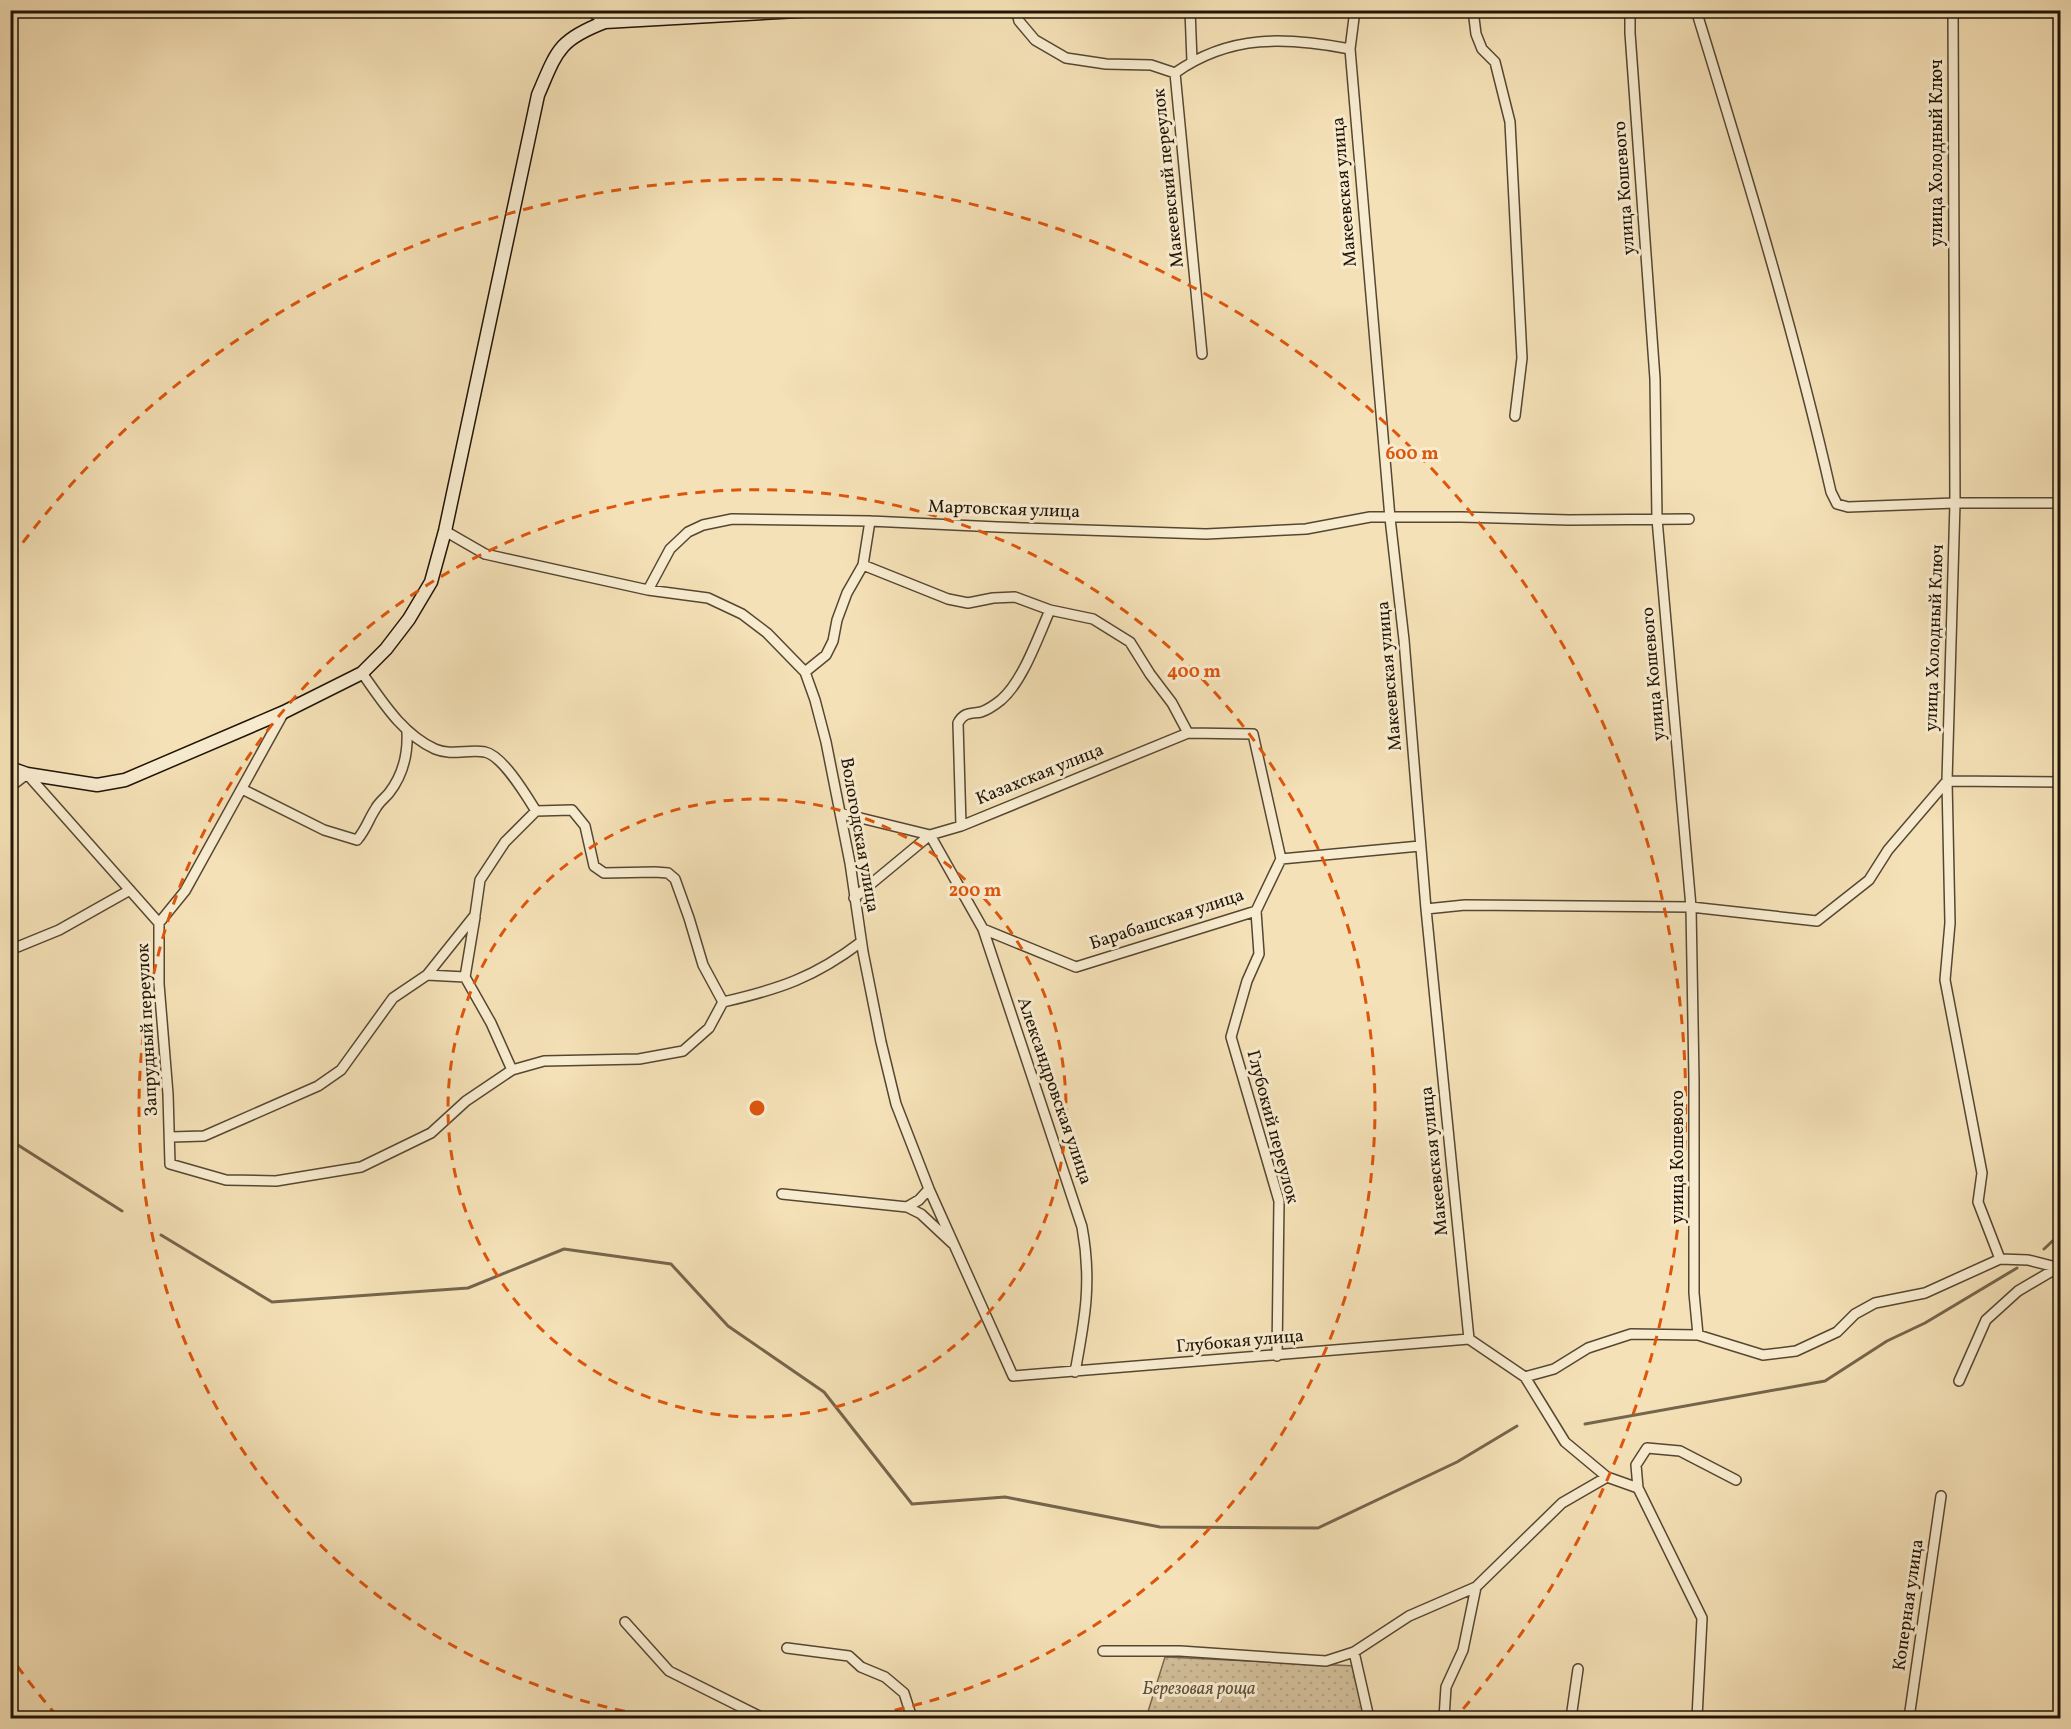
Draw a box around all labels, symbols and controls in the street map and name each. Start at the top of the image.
street label: улица Холодный Ключ [1925,59,1950,247]
street label: Макеевский переулок [1147,87,1191,269]
street label: Макеевская улица [1326,116,1364,268]
street label: улица Кошевого [1608,120,1642,256]
text: 600 m [1385,442,1439,467]
street label: Мартовская улица [927,495,1081,525]
street label: улица Холодный Ключ [1919,544,1951,732]
street label: Макеевская улица [1371,600,1409,752]
street label: улица Кошевого [1636,606,1672,742]
text: 400 m [1167,660,1221,685]
street label: Казахская улица [972,738,1108,812]
street label: Вологодская улица [833,756,885,914]
text: 200 m [949,879,1001,904]
street label: Барабашская улица [1086,883,1248,957]
street label: Запрудный переулок [131,942,165,1117]
street label: Александровская улица [1010,994,1098,1188]
street label: Глубокий переулок [1239,1047,1305,1207]
street label: Макеевская улица [1415,1085,1455,1237]
street label: улица Кошевого [1666,1090,1691,1224]
centre of rings [747,1098,767,1118]
street label: Глубокая улица [1175,1324,1305,1360]
street label: Коперная улица [1887,1537,1931,1673]
park label: Березовая роща [1142,1677,1256,1702]

